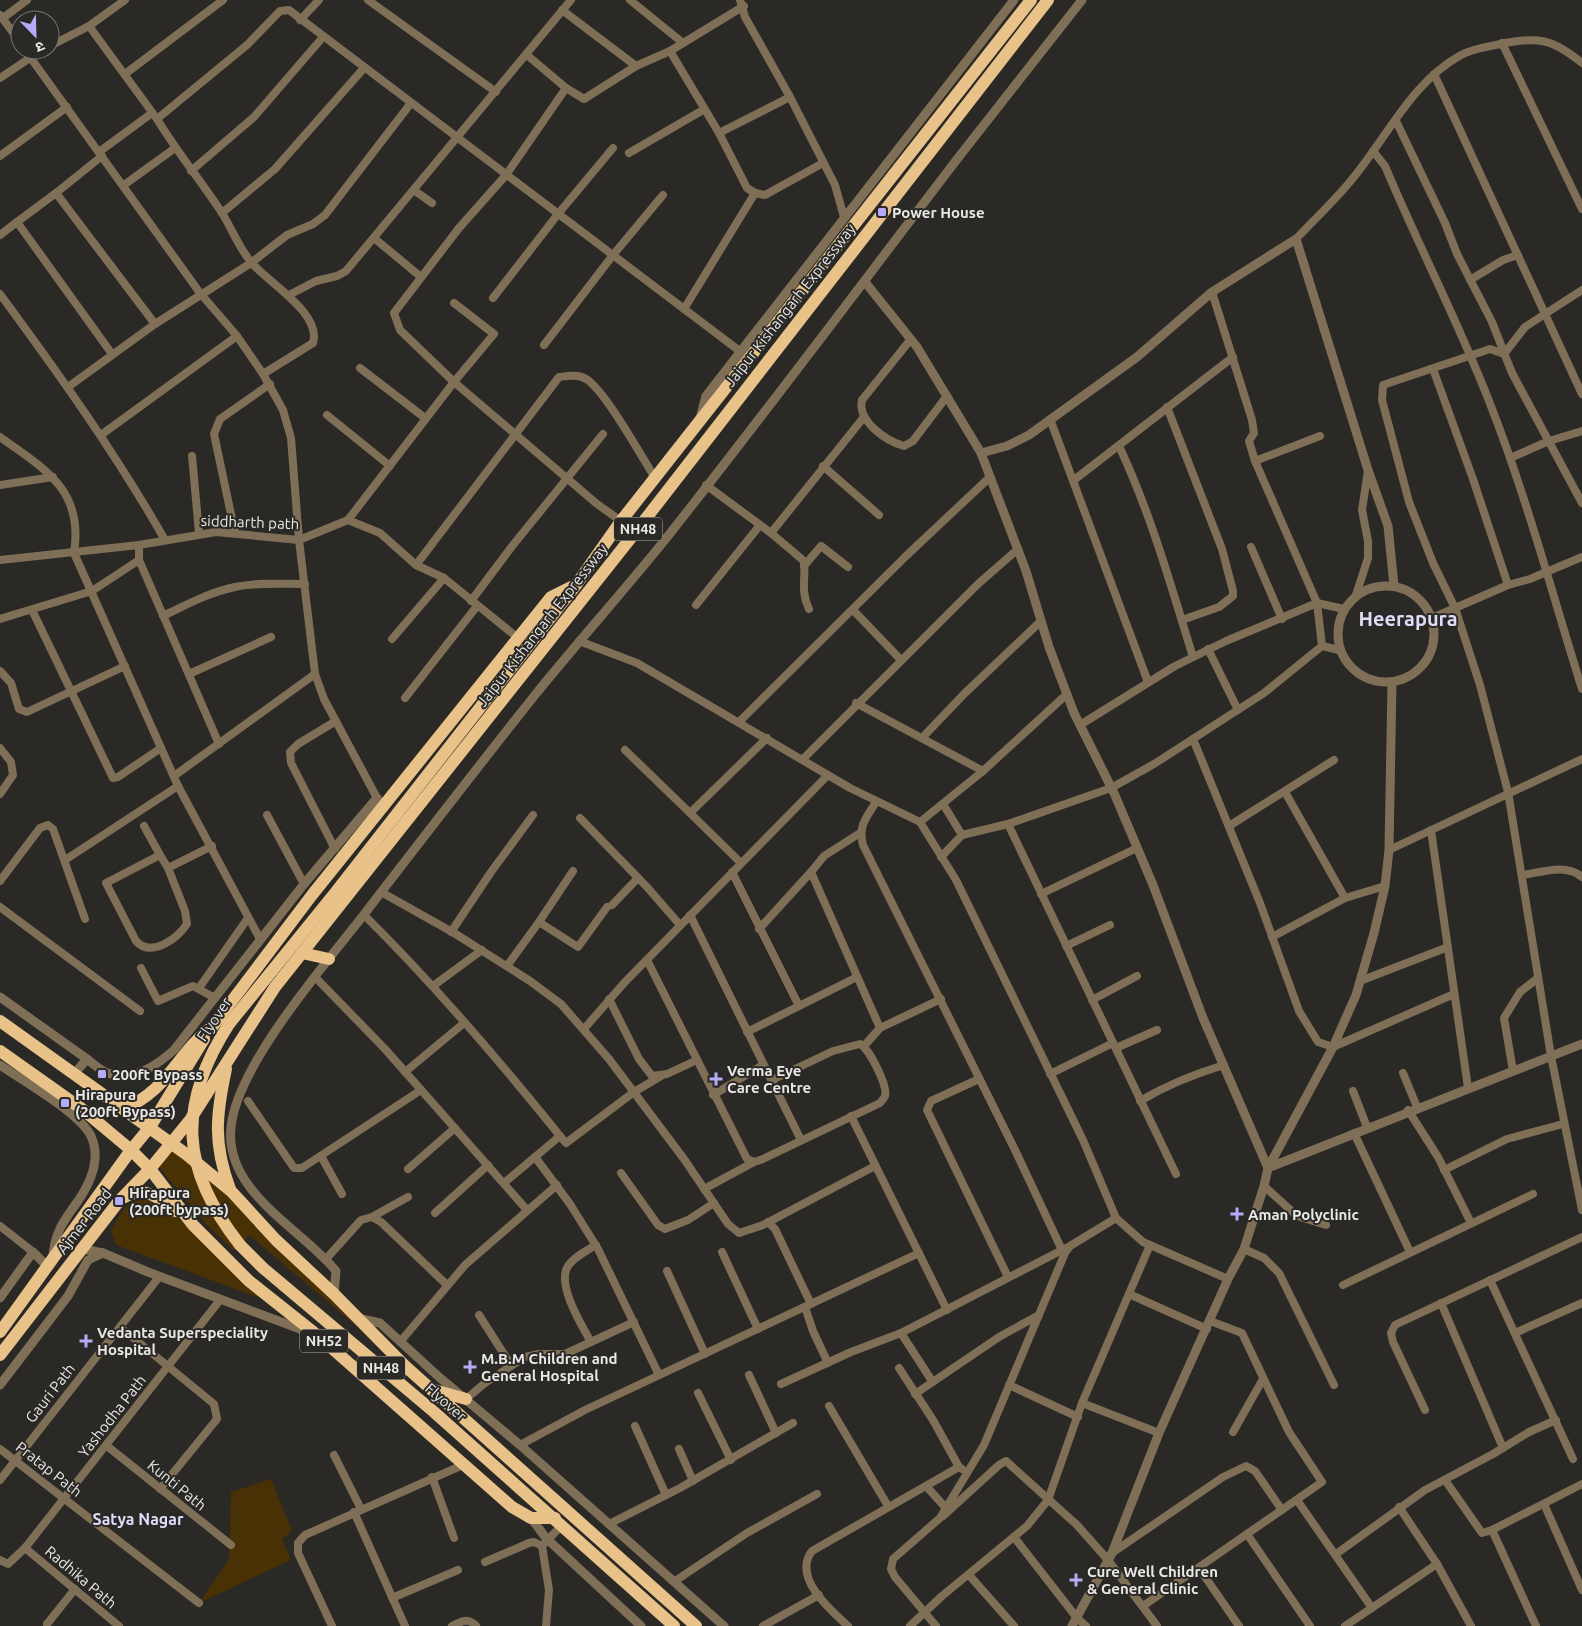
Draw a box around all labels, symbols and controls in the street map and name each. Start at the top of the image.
north arrow [10,10,60,60]
text: उ [32,38,47,56]
place label: Power House [892,204,985,221]
marker: Power House [876,206,888,218]
street label: Jaipur Kishangarh Expressway [721,220,859,390]
street label: siddharth path [200,512,300,532]
road number: NH48 [614,518,662,540]
street label: Jaipur Kishangarh Expressway [473,540,611,710]
district label: Heerapura [1358,607,1458,630]
street label: Flyover [193,994,235,1044]
place label: Verma Eye Care Centre [727,1062,811,1096]
place label: 200ft Bypass [112,1066,203,1083]
marker: 200ft Bypass [96,1068,108,1080]
marker: Verma Eye Care Centre [709,1072,723,1086]
place label: Hirapura (200ft Bypass) [75,1086,176,1120]
marker: Hirapura (200ft Bypass) [59,1097,71,1109]
place label: Hirapura (200ft bypass) [129,1184,229,1218]
street label: Ajmer Road [53,1185,115,1257]
marker: Hirapura (200ft bypass) [113,1195,125,1207]
place label: Aman Polyclinic [1248,1206,1359,1223]
marker: Aman Polyclinic [1230,1207,1244,1221]
place label: Vedanta Superspeciality Hospital [97,1324,268,1358]
road number: NH52 [300,1330,348,1352]
marker: Vedanta Superspeciality Hospital [79,1334,93,1348]
place label: M.B.M Children and General Hospital [481,1350,618,1384]
road number: NH48 [357,1356,405,1380]
street label: Gauri Path [22,1360,78,1426]
marker: M.B.M Children and General Hospital [463,1360,477,1374]
street label: Yashodha Path [75,1372,149,1460]
street label: Flyover [422,1380,470,1425]
street label: Pratap Path [13,1438,85,1500]
street label: Kunti Path [144,1456,210,1514]
district label: Satya Nagar [92,1510,184,1528]
street label: Radhika Path [42,1542,120,1612]
place label: Cure Well Children & General Clinic [1087,1563,1218,1597]
marker: Cure Well Children & General Clinic [1069,1573,1083,1587]

